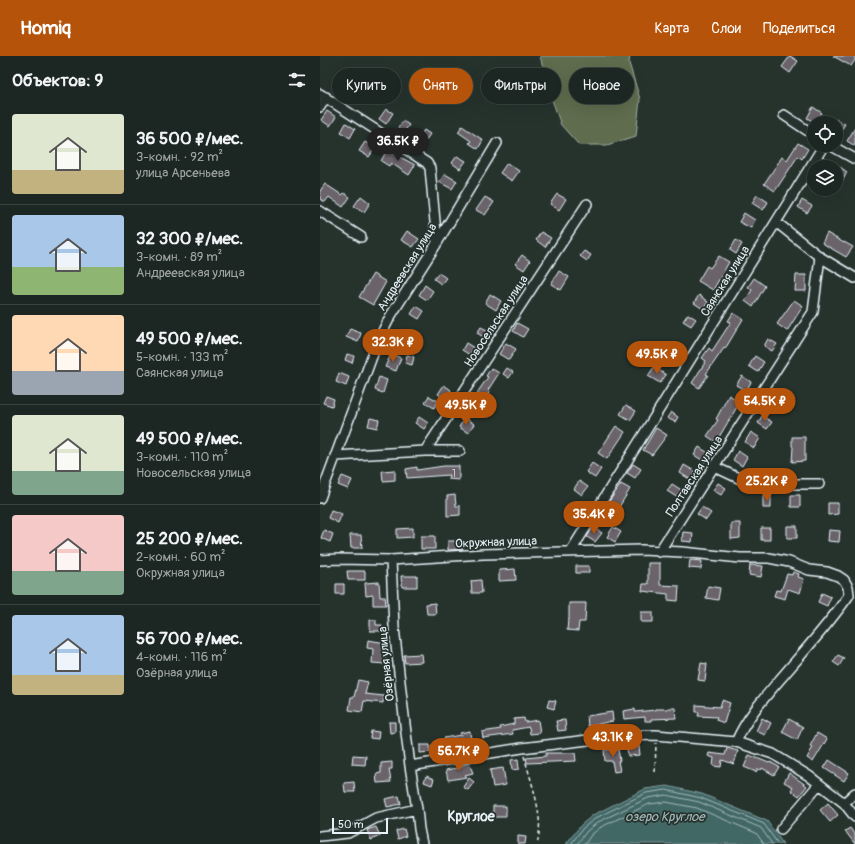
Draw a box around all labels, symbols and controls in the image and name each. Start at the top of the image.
text: Homiq [20,16,71,40]
text: Карта [655,20,689,37]
text: Слои [711,20,741,37]
text: Поделиться [763,20,835,37]
chip: Купить [332,68,401,104]
chip: Снять [409,68,473,104]
chip: Фильтры [481,68,561,104]
chip: Новое [569,68,634,104]
icon: filters [286,69,308,91]
text: Объектов: 9 [12,70,103,91]
map controls [807,116,843,196]
button: locate [807,116,843,152]
text: 36 500 ₽/мес. [136,128,243,149]
pin: 36.5K ₽ [361,128,435,162]
icon: home [44,130,92,178]
text: 36.5K ₽ [376,133,420,149]
text: 3-комн. · 92 m² [136,149,223,165]
button: layers [807,160,843,196]
text: улица Арсеньева [136,165,230,181]
street label: Андреевская улица [374,220,441,314]
text: 32 300 ₽/мес. [136,228,243,249]
icon: home [44,231,92,279]
street label: Саянская улица [698,243,753,319]
text: 3-комн. · 89 m² [136,249,222,265]
text: Андреевская улица [136,265,245,281]
street label: Новосельская улица [461,272,532,370]
text: 49 500 ₽/мес. [136,328,243,349]
pin: 32.3K ₽ [356,329,430,363]
icon: home [44,331,92,379]
text: 32.3K ₽ [371,334,415,350]
pin: 49.5K ₽ [620,341,694,375]
text: 49.5K ₽ [636,346,678,362]
text: 5-комн. · 133 m² [136,349,228,365]
text: Саянская улица [136,365,223,381]
pin: 54.5K ₽ [728,388,802,422]
pin: 49.5K ₽ [429,392,503,426]
text: 54.5K ₽ [744,393,786,409]
text: 49.5K ₽ [445,397,487,413]
text: 49 500 ₽/мес. [136,428,243,449]
icon: home [44,431,92,479]
street label: Полтавская улица [663,433,726,520]
text: 3-комн. · 110 m² [136,449,228,465]
text: Новосельская улица [136,465,251,481]
house number: 1 [452,468,456,480]
pin: 25.2K ₽ [730,468,804,502]
text: 25.2K ₽ [746,473,788,489]
pin: 35.4K ₽ [557,501,631,535]
text: 35.4K ₽ [572,506,616,522]
text: 25 200 ₽/мес. [136,528,243,549]
icon: home [44,531,92,579]
street label: Окружная улица [455,534,538,551]
text: 2-комн. · 60 m² [136,549,226,565]
text: Окружная улица [136,565,225,581]
street label: Озёрная улица [375,625,398,702]
text: 56 700 ₽/мес. [136,628,243,649]
icon: home [44,631,92,679]
text: 4-комн. · 116 m² [136,649,227,665]
text: Озёрная улица [136,665,218,681]
pin: 43.1K ₽ [576,724,650,758]
text: 43.1K ₽ [592,729,634,745]
pin: 56.7K ₽ [422,738,496,772]
text: 56.7K ₽ [438,743,480,759]
district label: Круглое [447,808,496,825]
water label: озеро Круглое [625,809,706,825]
scale bar [332,816,388,835]
text: 50 m [338,818,364,831]

